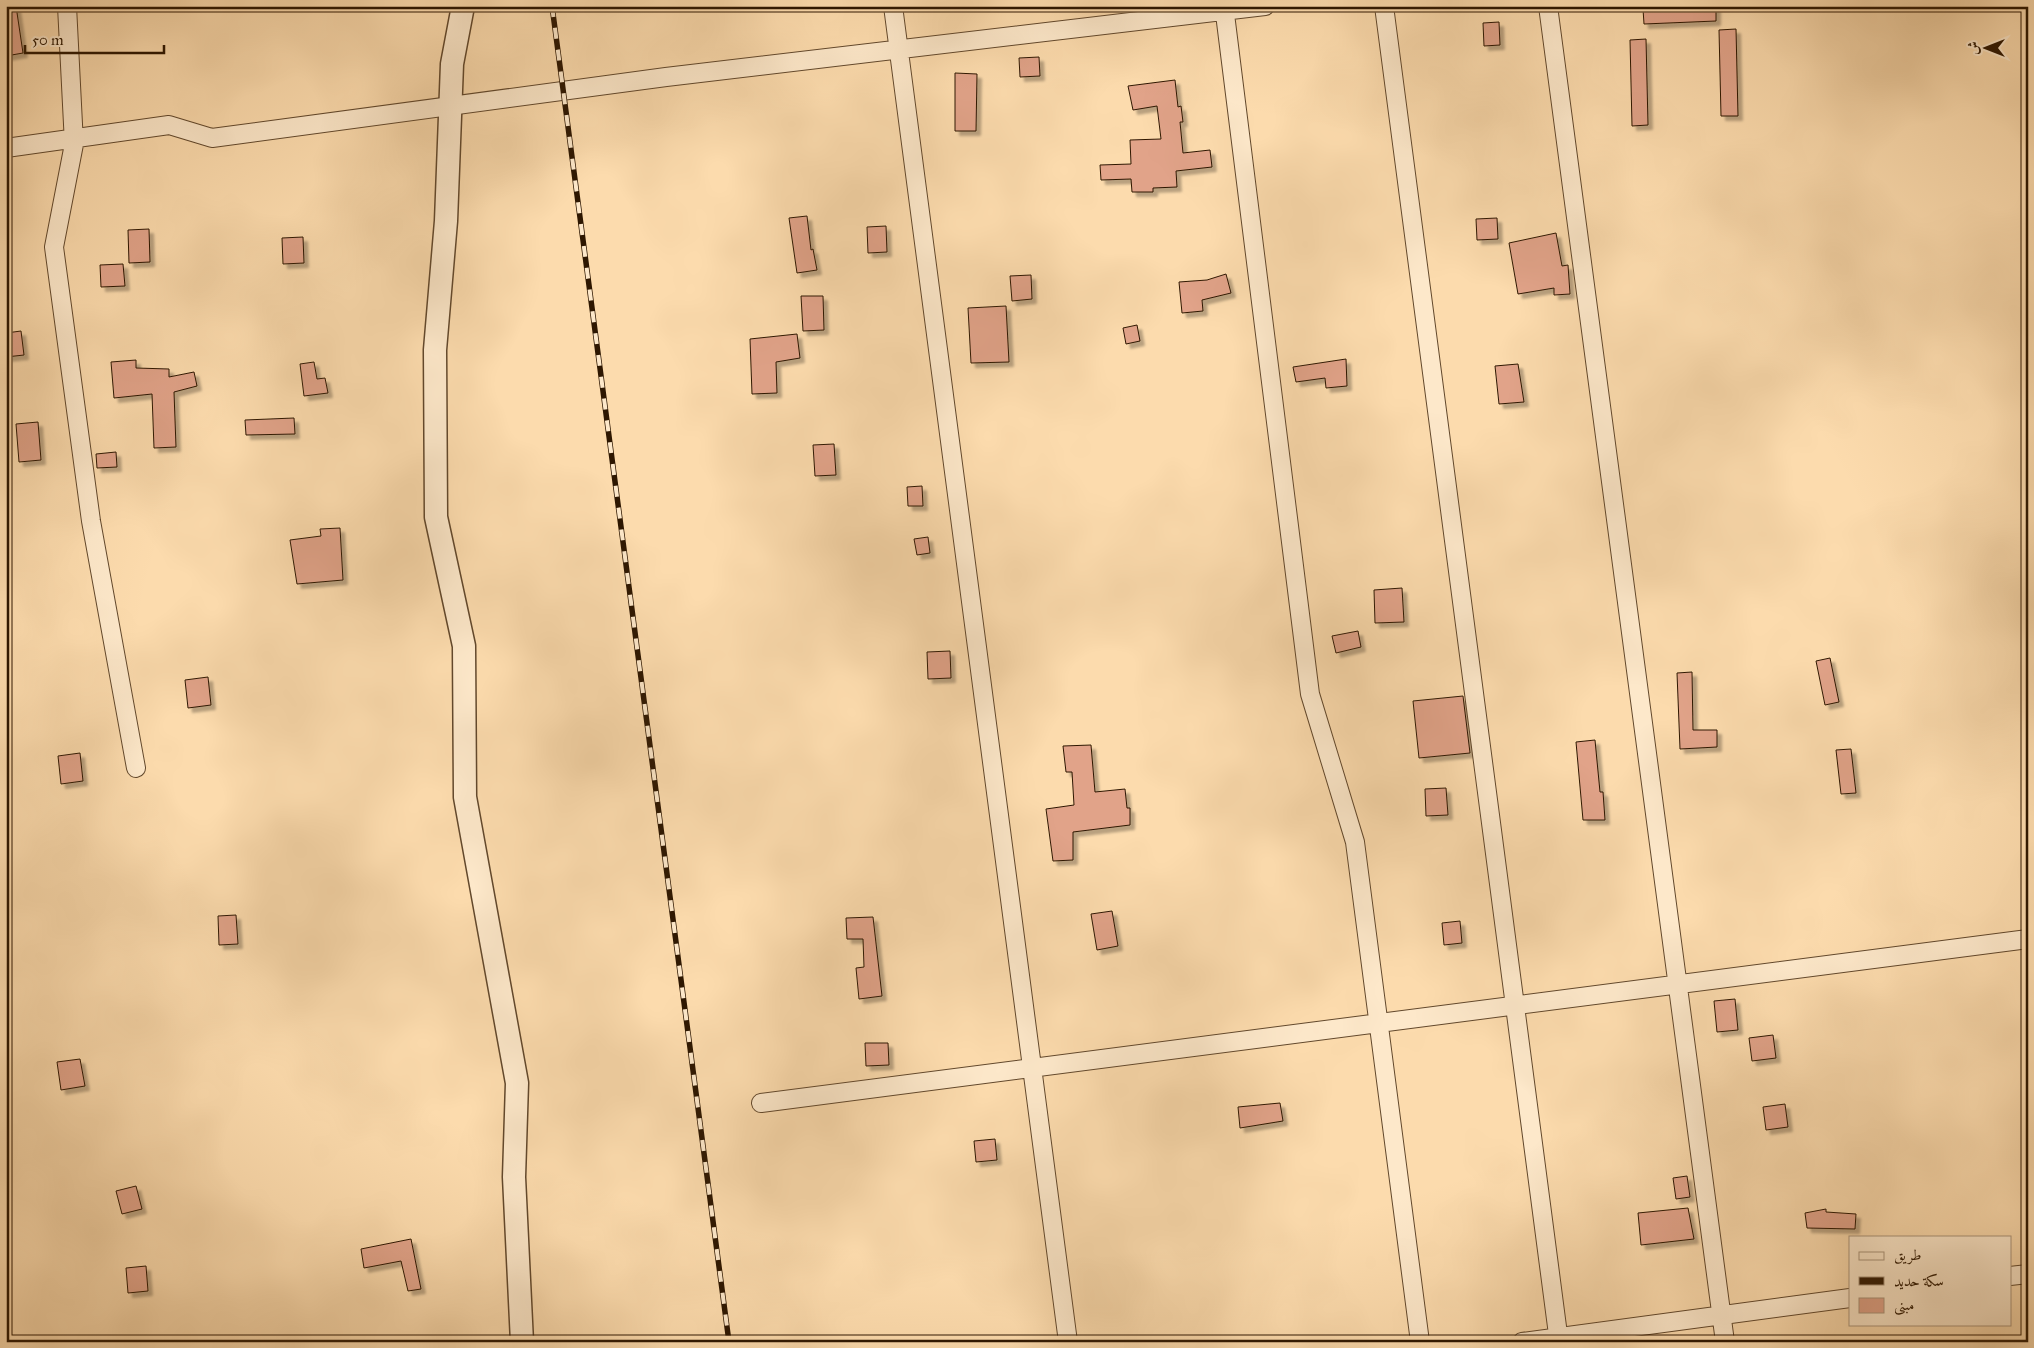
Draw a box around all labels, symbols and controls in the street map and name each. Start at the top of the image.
scale bar [25,22,164,54]
north arrow [1962,22,2012,72]
text: 50 m [32,31,64,49]
text: ش [1965,41,1982,55]
legend [1849,1236,2012,1326]
text: طريق [1894,1246,1921,1265]
text: سكة حديد [1894,1272,1944,1290]
text: مبنى [1894,1296,1914,1316]

